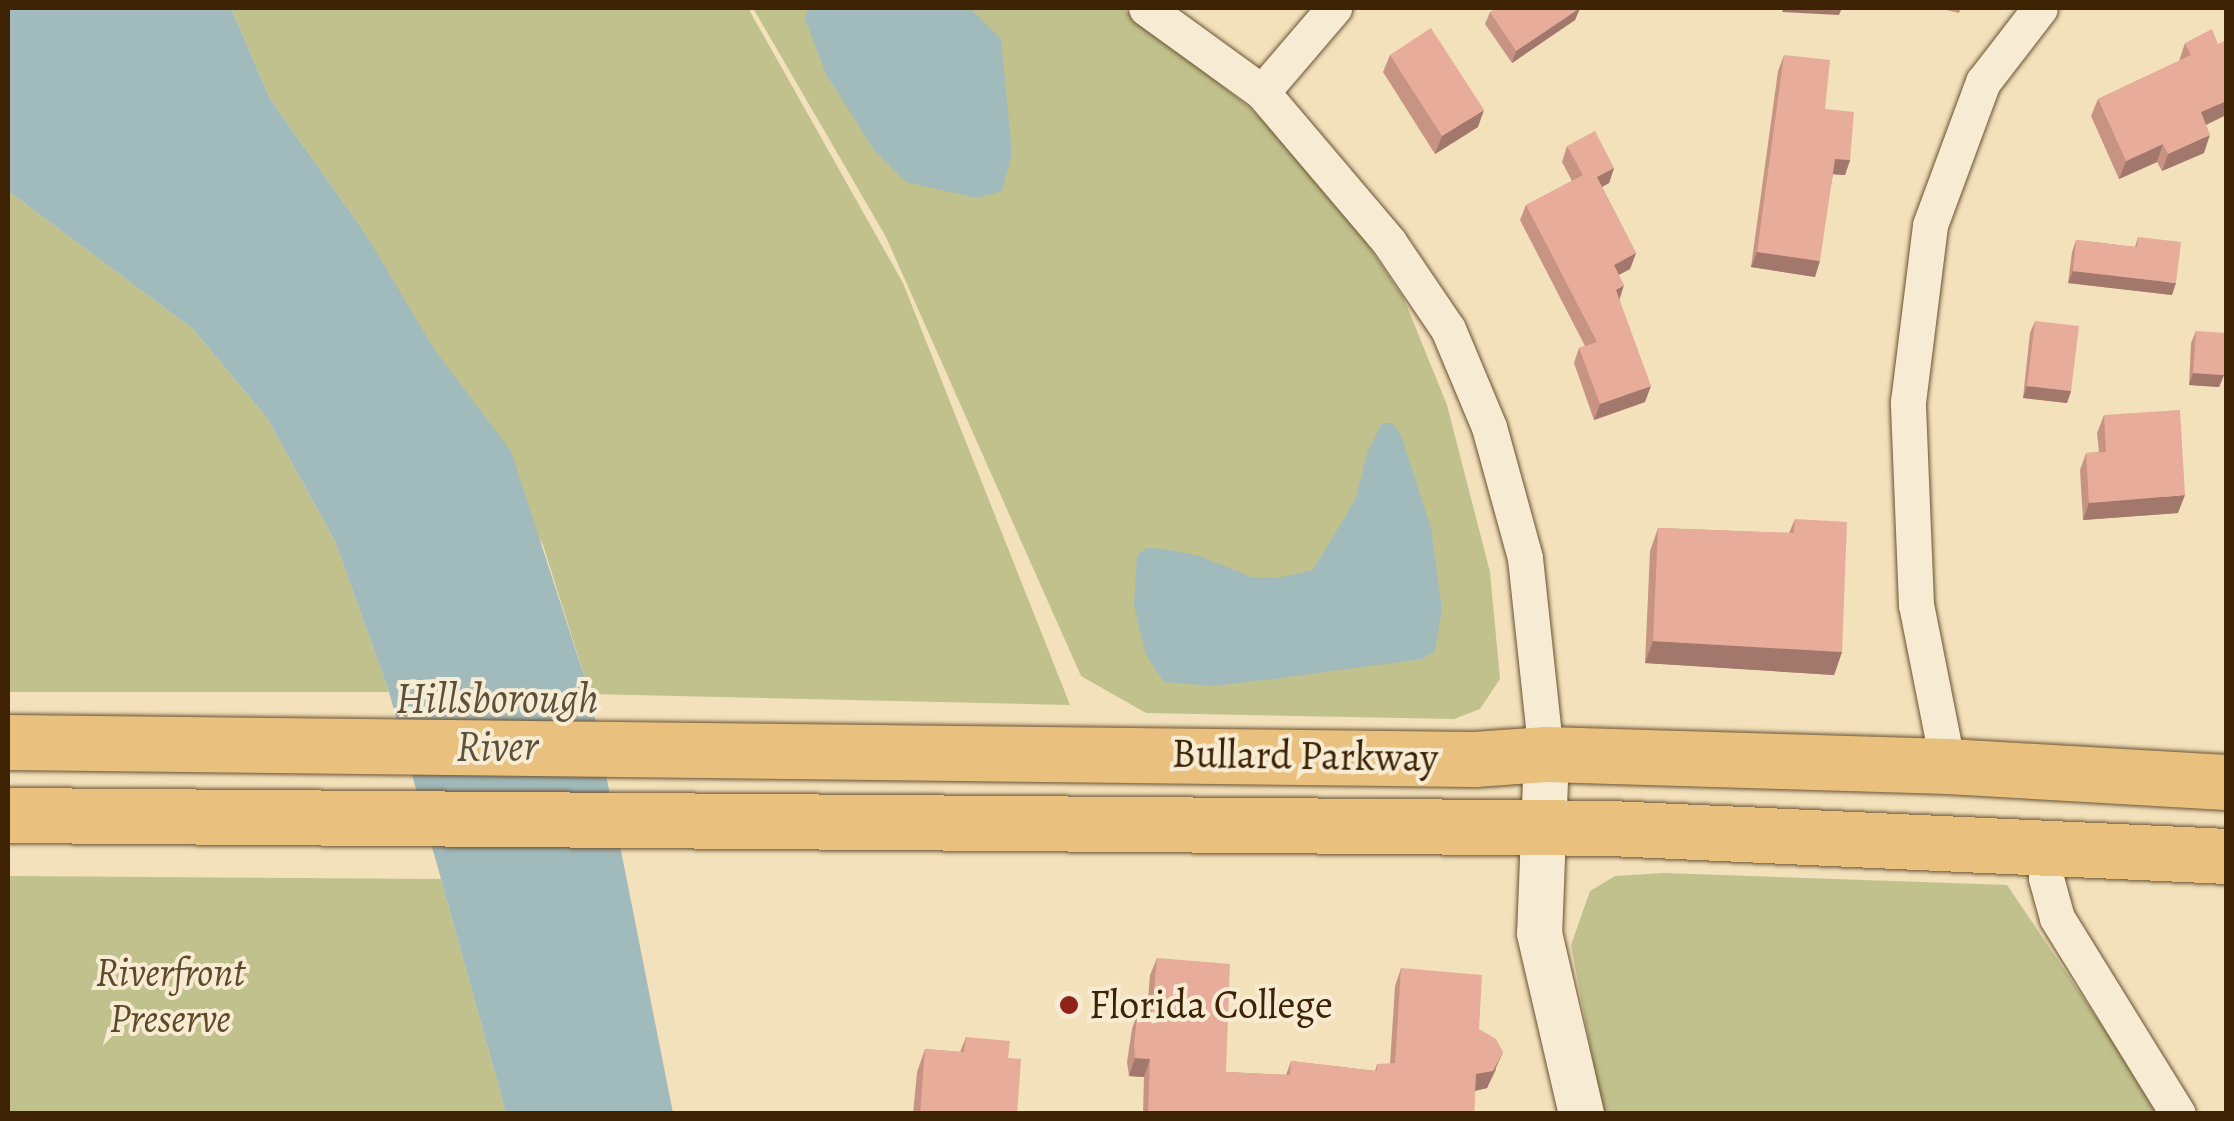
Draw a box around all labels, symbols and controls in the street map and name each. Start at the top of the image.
water label: Hillsborough River [395,673,599,771]
street label: Bullard Parkway [1171,730,1439,782]
park label: Riverfront Preserve [95,949,245,1043]
place label: Florida College [1089,981,1333,1029]
marker: Florida College [1058,994,1080,1016]

